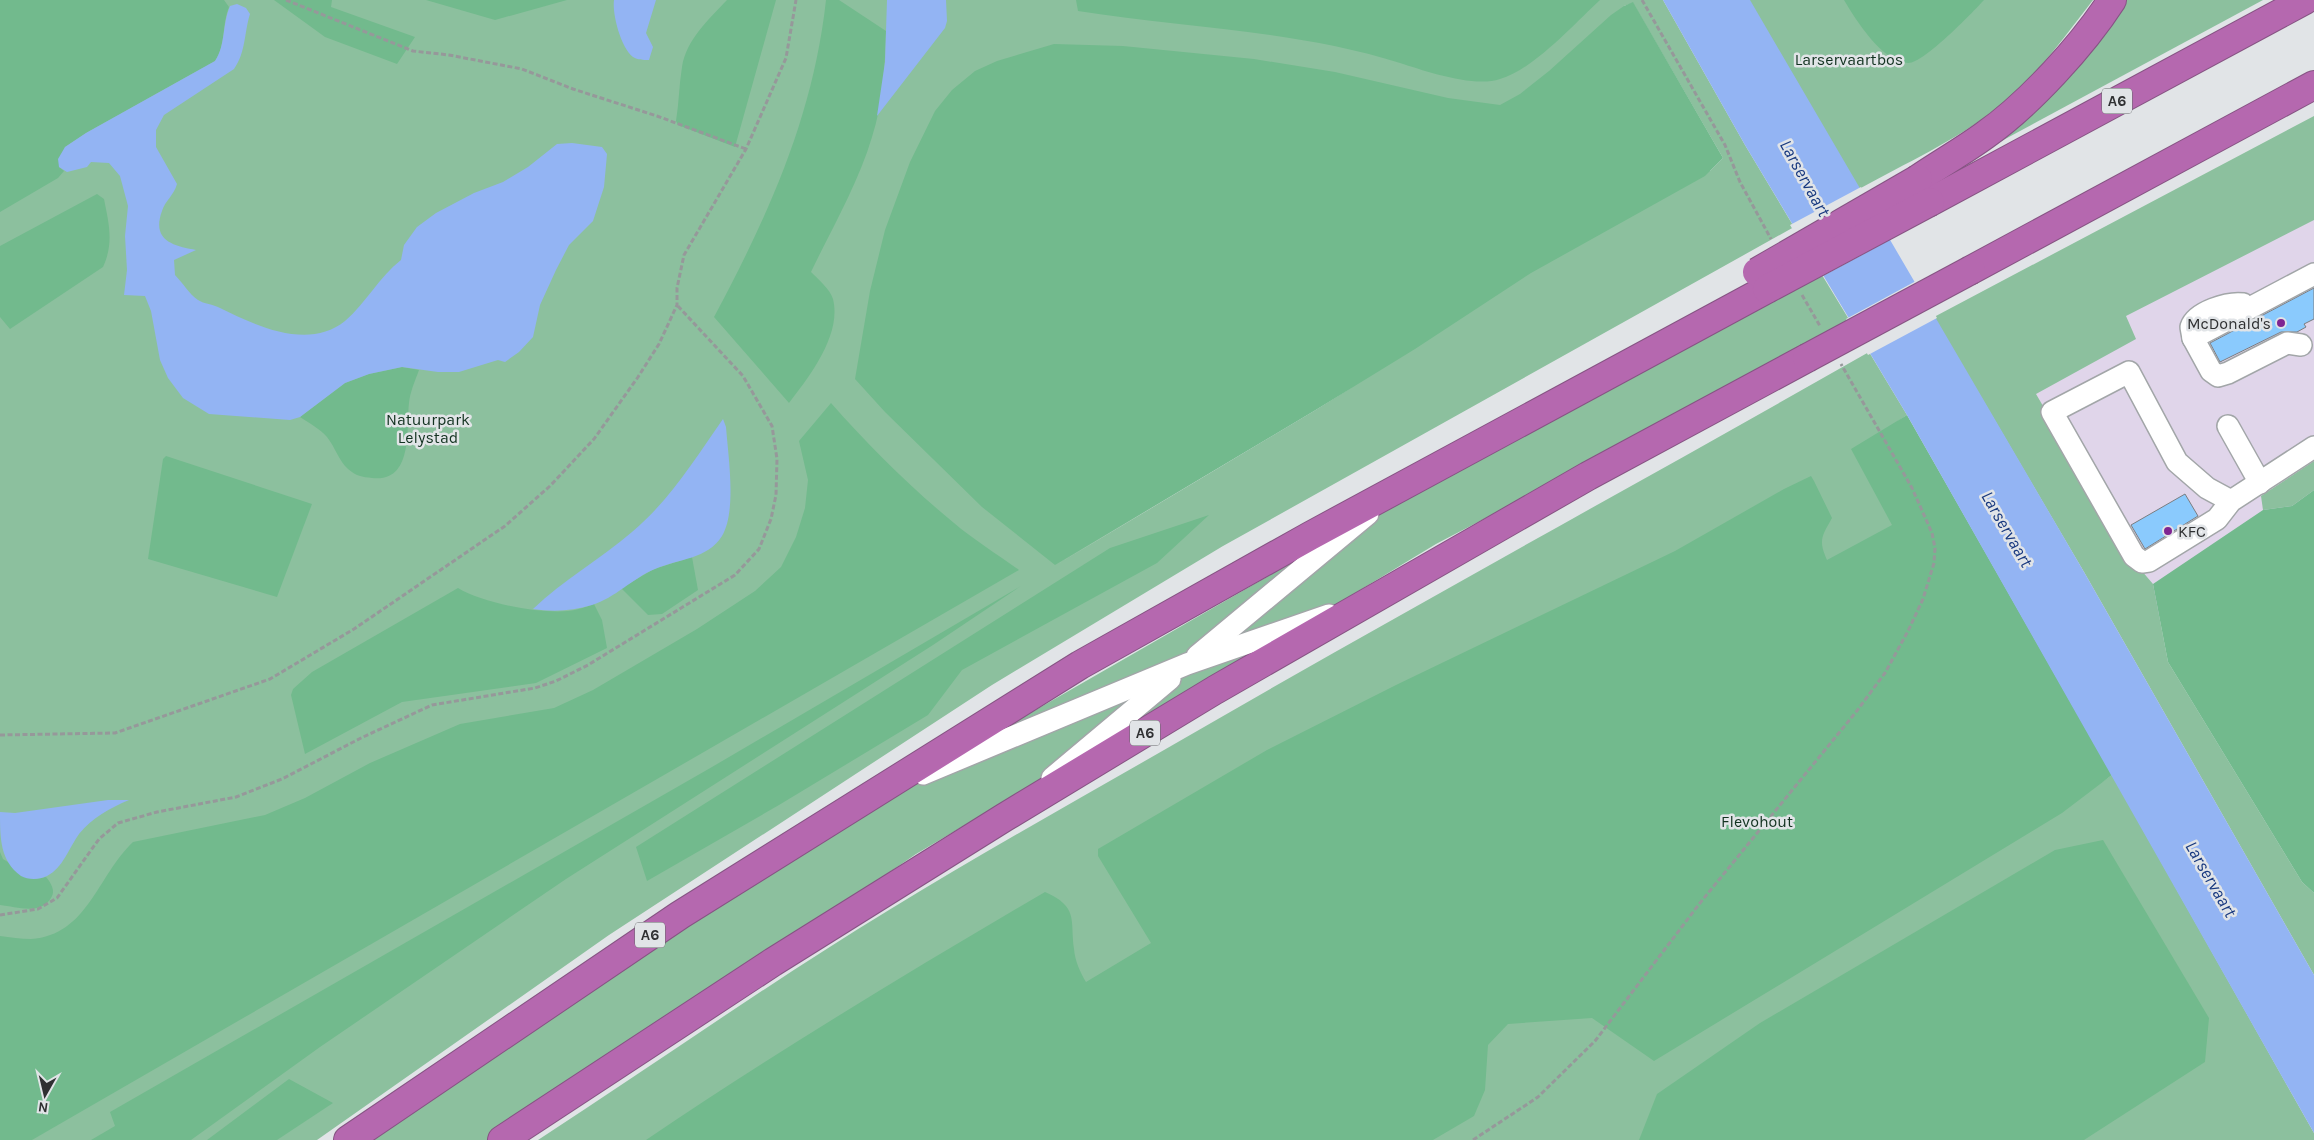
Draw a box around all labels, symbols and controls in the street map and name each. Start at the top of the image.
park label: Larservaartbos [1795,50,1903,69]
road number: A6 [2102,88,2132,114]
water label: Larservaart [1775,136,1836,221]
place label: McDonald's [2187,314,2271,333]
marker: McDonald's [2275,317,2287,329]
park label: Natuurpark Lelystad [386,410,470,447]
water label: Larservaart [1976,487,2038,572]
place label: KFC [2178,522,2206,541]
marker: KFC [2162,525,2174,537]
road number: A6 [1130,720,1160,746]
park label: Flevohout [1721,812,1793,831]
water label: Larservaart [2180,837,2242,922]
road number: A6 [635,922,665,948]
north arrow [20,1070,70,1120]
text: N [37,1098,49,1116]

